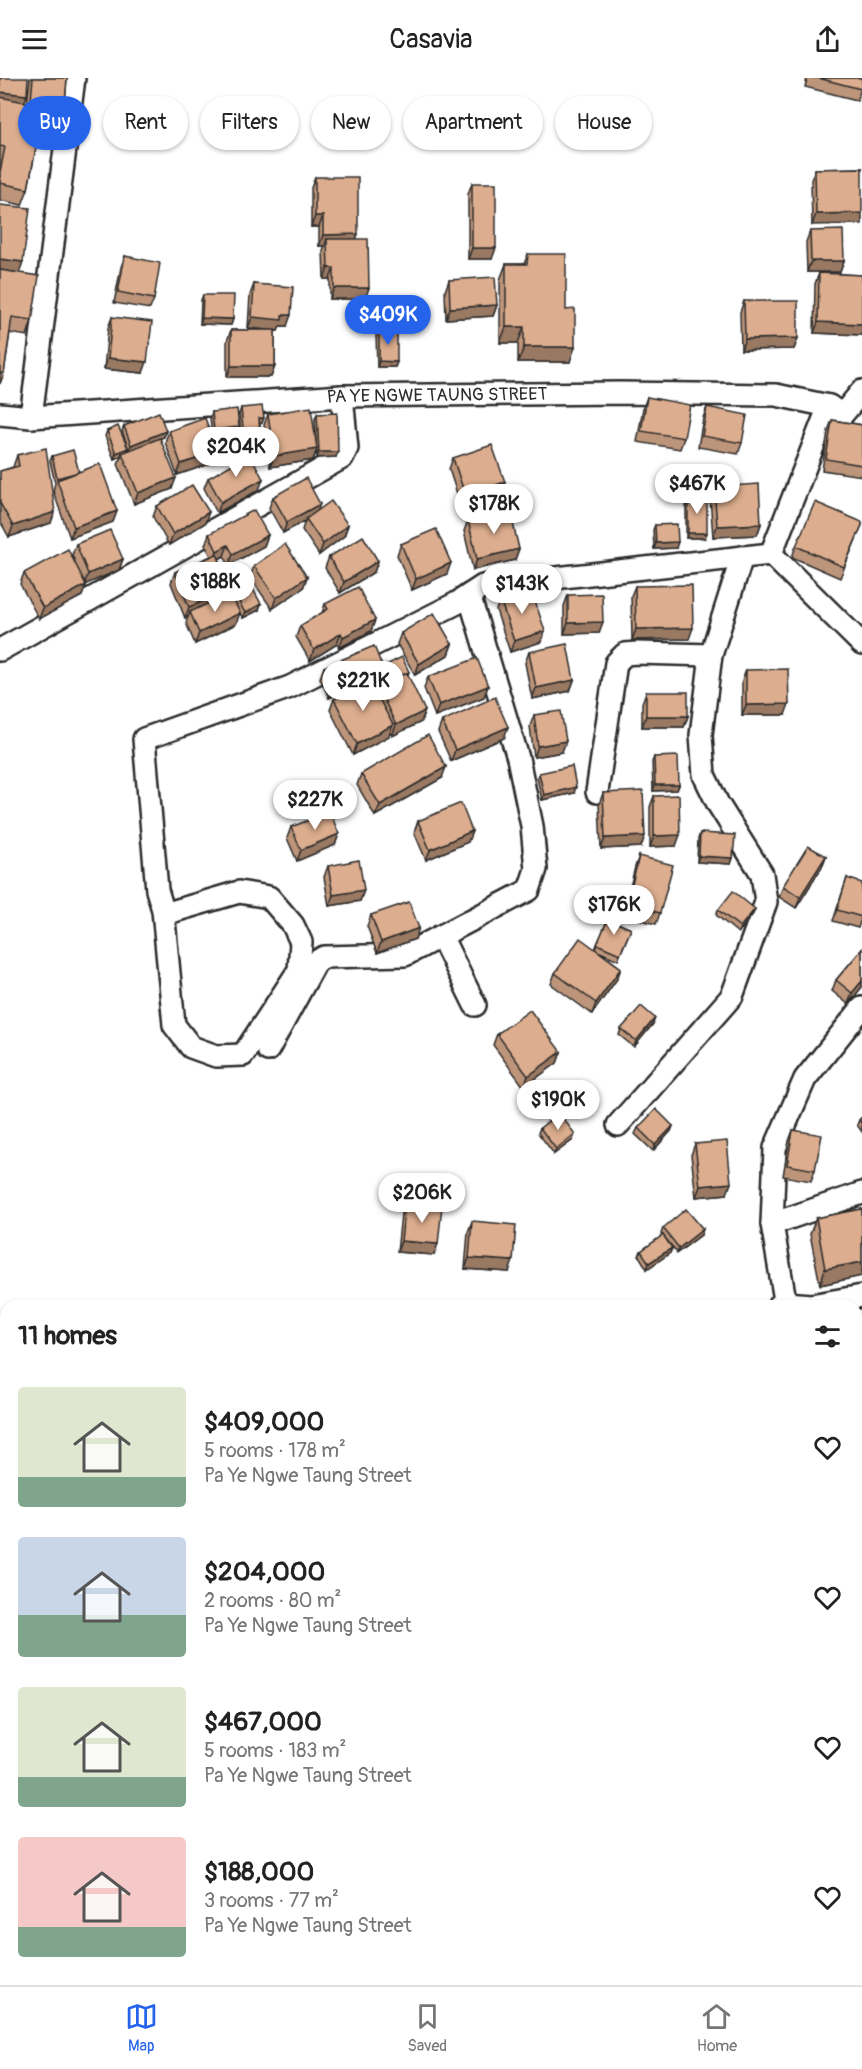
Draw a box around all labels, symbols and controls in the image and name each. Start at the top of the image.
icon: menu [18,23,51,56]
text: Casavia [389,23,473,56]
icon: share [811,23,844,56]
chip: Buy [18,96,91,150]
chip: Rent [103,96,188,150]
chip: Filters [200,96,299,150]
chip: New [311,96,391,150]
chip: Apartment [403,96,543,150]
chip: House [555,96,652,150]
pin: $409K [346,295,430,346]
text: $409K [359,302,417,327]
street label: PA YE NGWE TAUNG STREET [326,383,548,409]
pin: $204K [194,427,278,478]
text: $204K [206,434,266,459]
pin: $467K [655,464,739,515]
text: $467K [669,471,725,496]
pin: $178K [452,484,536,535]
text: $178K [468,491,520,516]
pin: $188K [173,562,257,613]
pin: $143K [480,564,564,615]
text: $188K [190,569,240,594]
text: $143K [495,571,549,596]
pin: $221K [321,661,405,712]
text: $221K [336,668,390,693]
pin: $227K [273,780,357,831]
text: $227K [287,787,343,812]
pin: $176K [572,885,656,936]
text: $176K [588,892,640,917]
pin: $190K [516,1080,600,1131]
text: $190K [531,1087,585,1112]
pin: $206K [380,1173,464,1224]
text: $206K [392,1180,452,1205]
text: 11 homes [18,1320,117,1352]
icon: filters [811,1320,844,1353]
text: $409,000 [204,1406,324,1438]
icon: home [66,1411,138,1483]
icon: heart [811,1431,844,1464]
text: 5 rooms · 178 m² [204,1438,346,1463]
text: Pa Ye Ngwe Taung Street [204,1463,412,1488]
text: $204,000 [204,1556,325,1588]
icon: home [66,1561,138,1633]
icon: heart [811,1581,844,1614]
text: 2 rooms · 80 m² [204,1588,341,1613]
text: Pa Ye Ngwe Taung Street [204,1613,412,1638]
text: $467,000 [204,1706,322,1738]
icon: home [66,1711,138,1783]
icon: heart [811,1731,844,1764]
text: 5 rooms · 183 m² [204,1738,346,1763]
text: Pa Ye Ngwe Taung Street [204,1763,412,1788]
text: $188,000 [204,1856,314,1888]
icon: home [66,1861,138,1933]
icon: heart [811,1881,844,1914]
text: 3 rooms · 77 m² [204,1888,339,1913]
text: Pa Ye Ngwe Taung Street [204,1913,412,1938]
tab: Map [125,2000,158,2056]
tab: Saved [407,2000,447,2056]
tab: Home [697,2000,737,2056]

